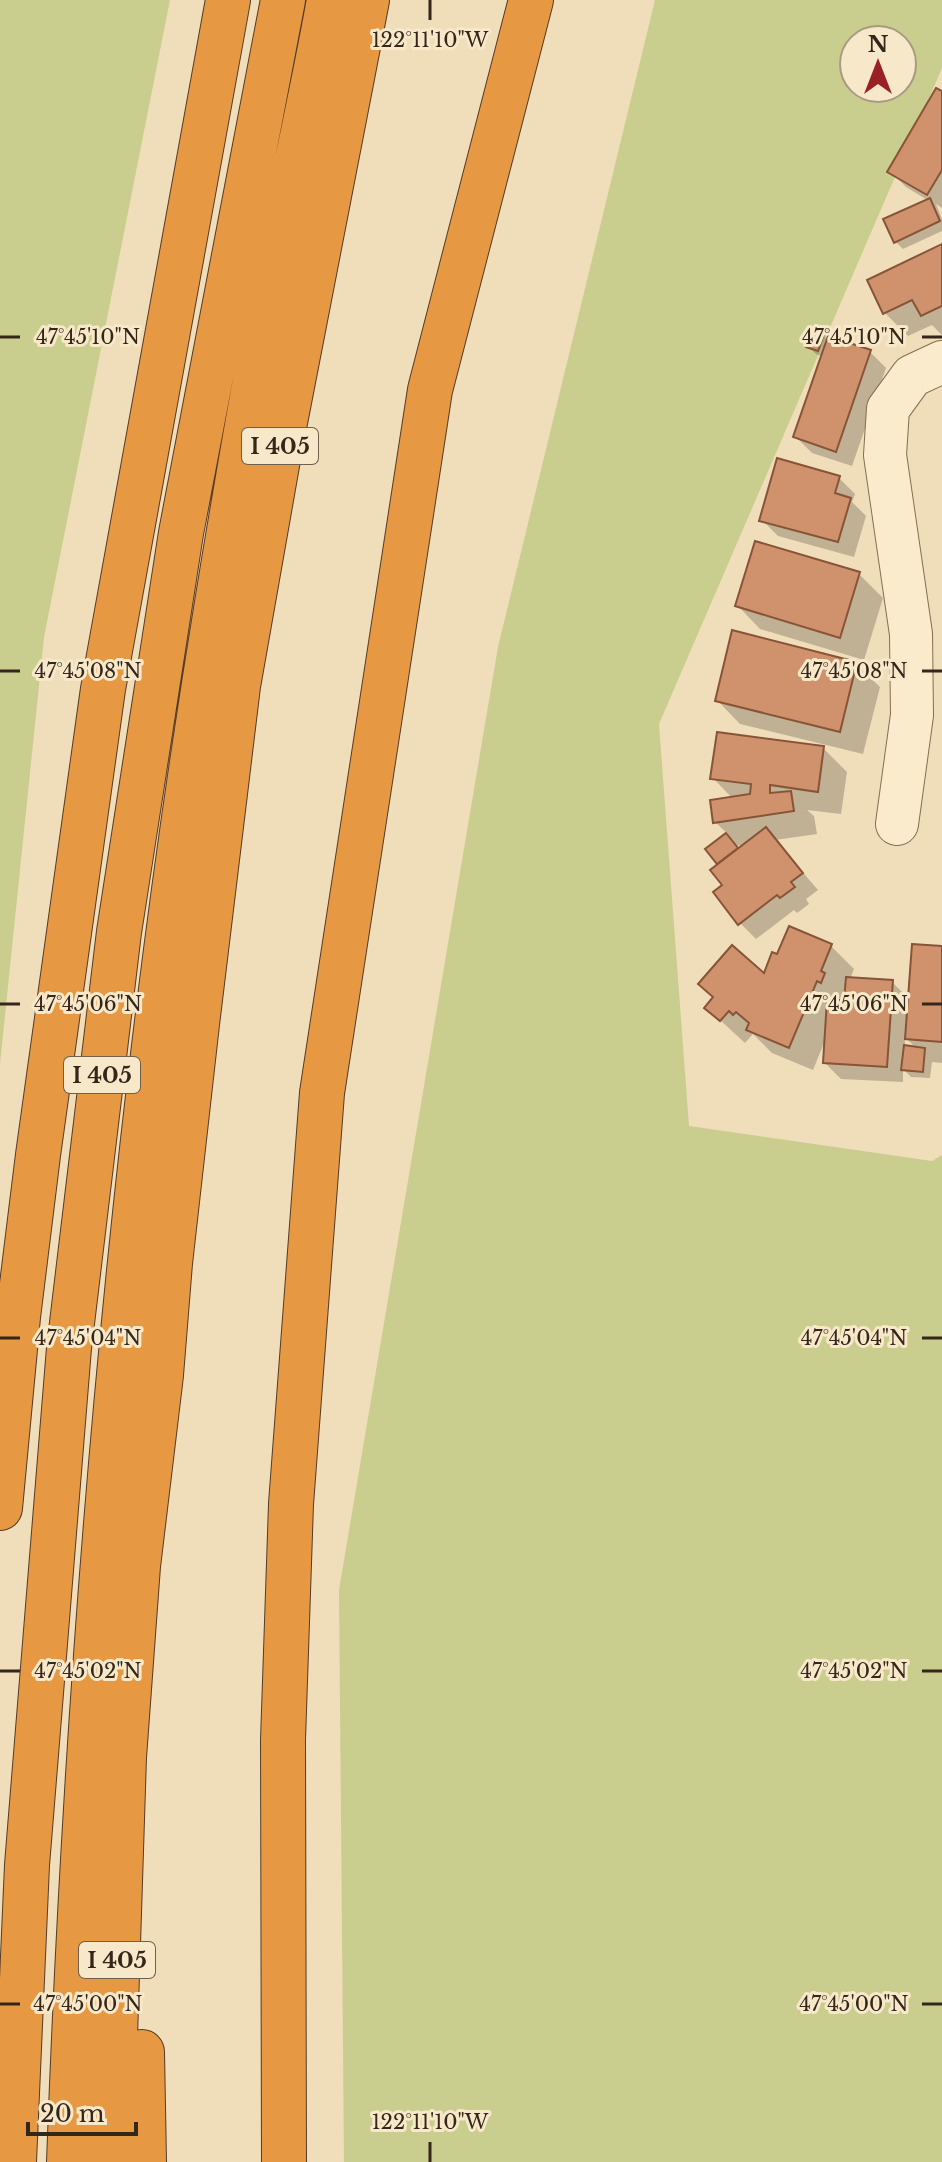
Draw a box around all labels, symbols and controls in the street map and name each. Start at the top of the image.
north arrow [838,24,918,104]
text: 122°11'10"W [372,28,489,52]
text: N [868,31,889,58]
text: 47°45'10"N [36,325,140,349]
text: 47°45'10"N [802,325,906,349]
road number: I 405 [242,428,318,464]
text: 47°45'08"N [34,659,142,683]
text: 47°45'08"N [800,659,908,683]
text: 47°45'06"N [34,992,142,1016]
text: 47°45'06"N [800,992,908,1016]
road number: I 405 [64,1057,140,1093]
text: 47°45'04"N [35,1326,141,1350]
text: 47°45'04"N [801,1326,907,1350]
text: 47°45'02"N [34,1659,142,1683]
text: 47°45'02"N [800,1659,908,1683]
road number: I 405 [79,1942,155,1978]
text: 47°45'00"N [33,1992,143,2016]
text: 47°45'00"N [799,1992,909,2016]
scale bar [28,2086,136,2136]
text: 20 m [40,2099,105,2128]
text: 122°11'10"W [372,2110,489,2134]

